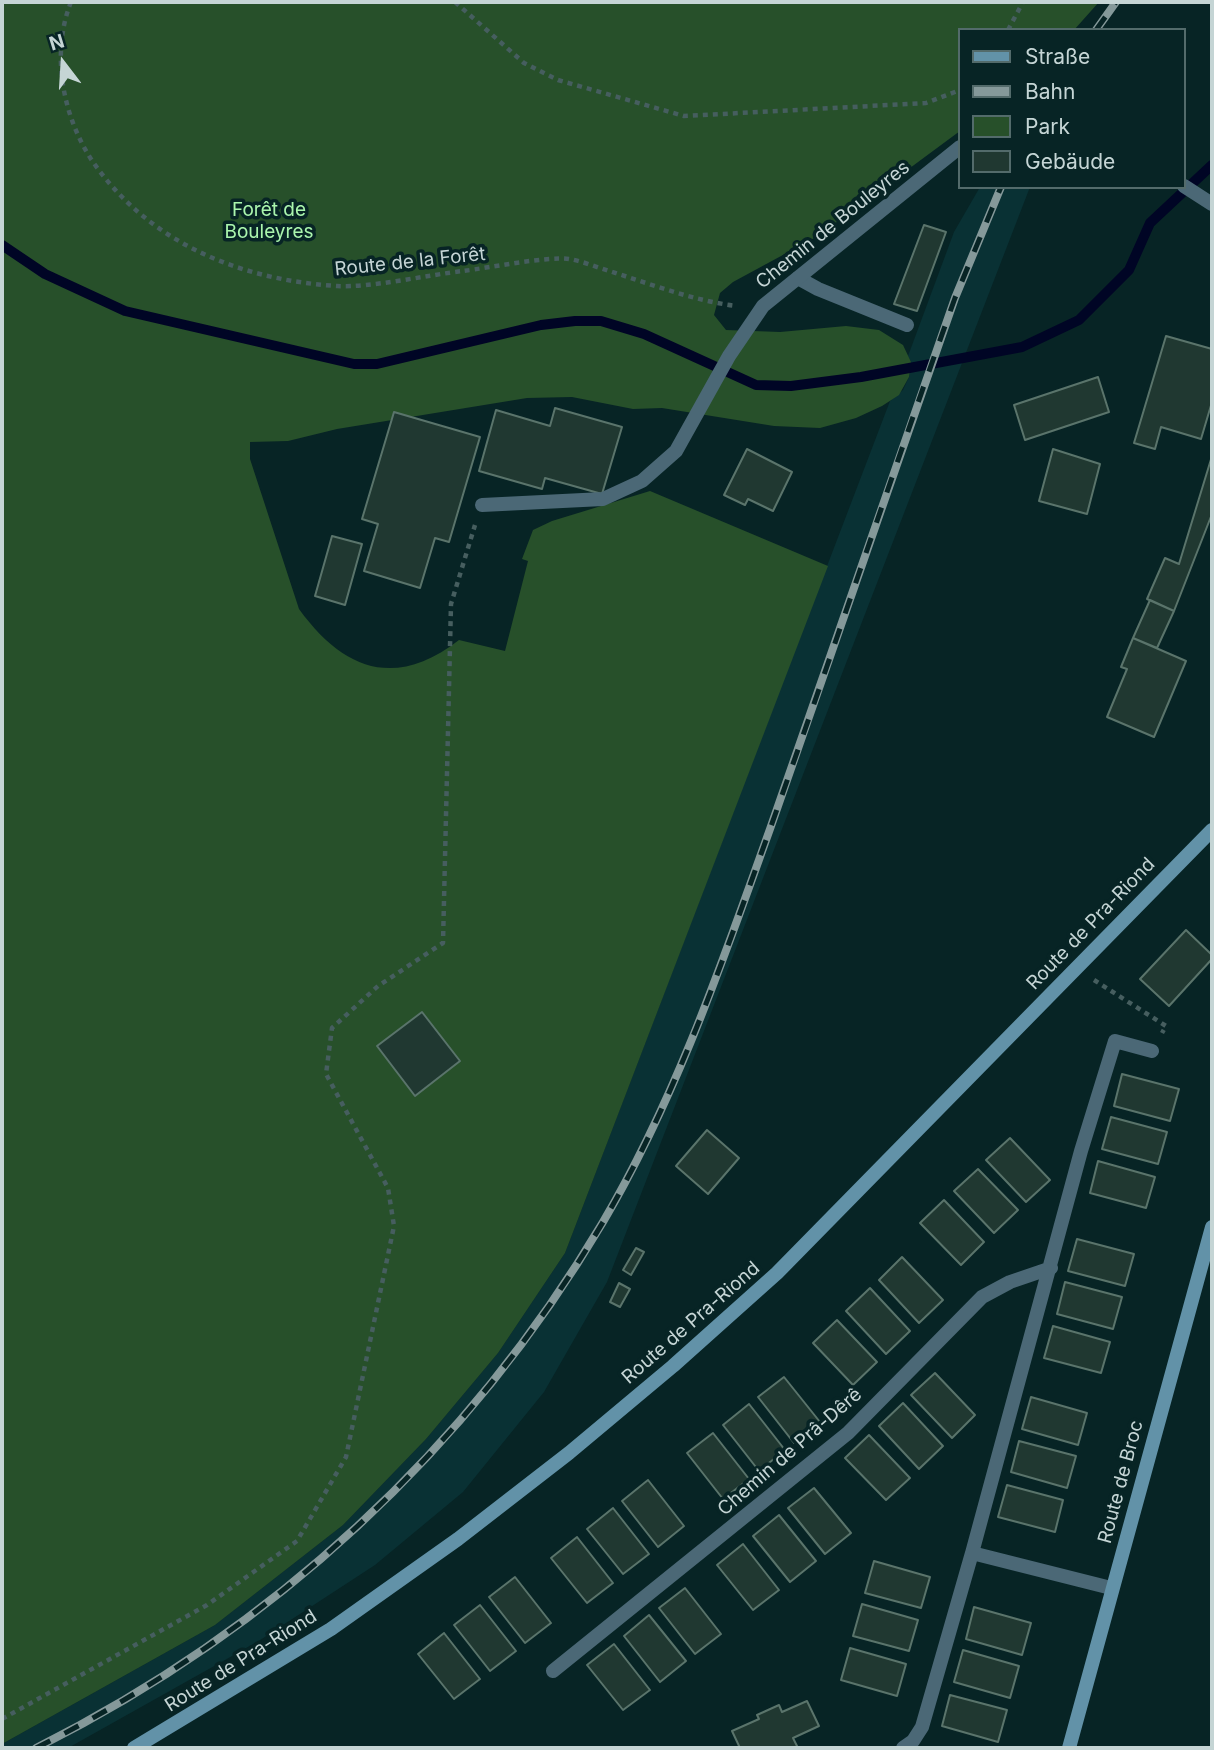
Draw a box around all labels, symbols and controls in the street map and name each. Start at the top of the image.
north arrow [28,28,98,98]
legend [958,28,1186,189]
text: N [46,29,67,56]
text: Straße [1025,44,1090,69]
text: Bahn [1025,79,1075,104]
text: Park [1025,114,1070,139]
text: Gebäude [1025,149,1115,174]
street label: Chemin de Bouleyres [752,156,914,294]
park label: Forêt de Bouleyres [225,199,313,243]
street label: Route de la Forêt [333,243,487,281]
street label: Route de Pra-Riond [1022,853,1160,995]
street label: Route de Pra-Riond [618,1257,764,1389]
street label: Chemin de Prâ-Dêrê [713,1383,867,1521]
street label: Route de Broc [1094,1418,1148,1546]
street label: Route de Pra-Riond [161,1605,321,1717]

